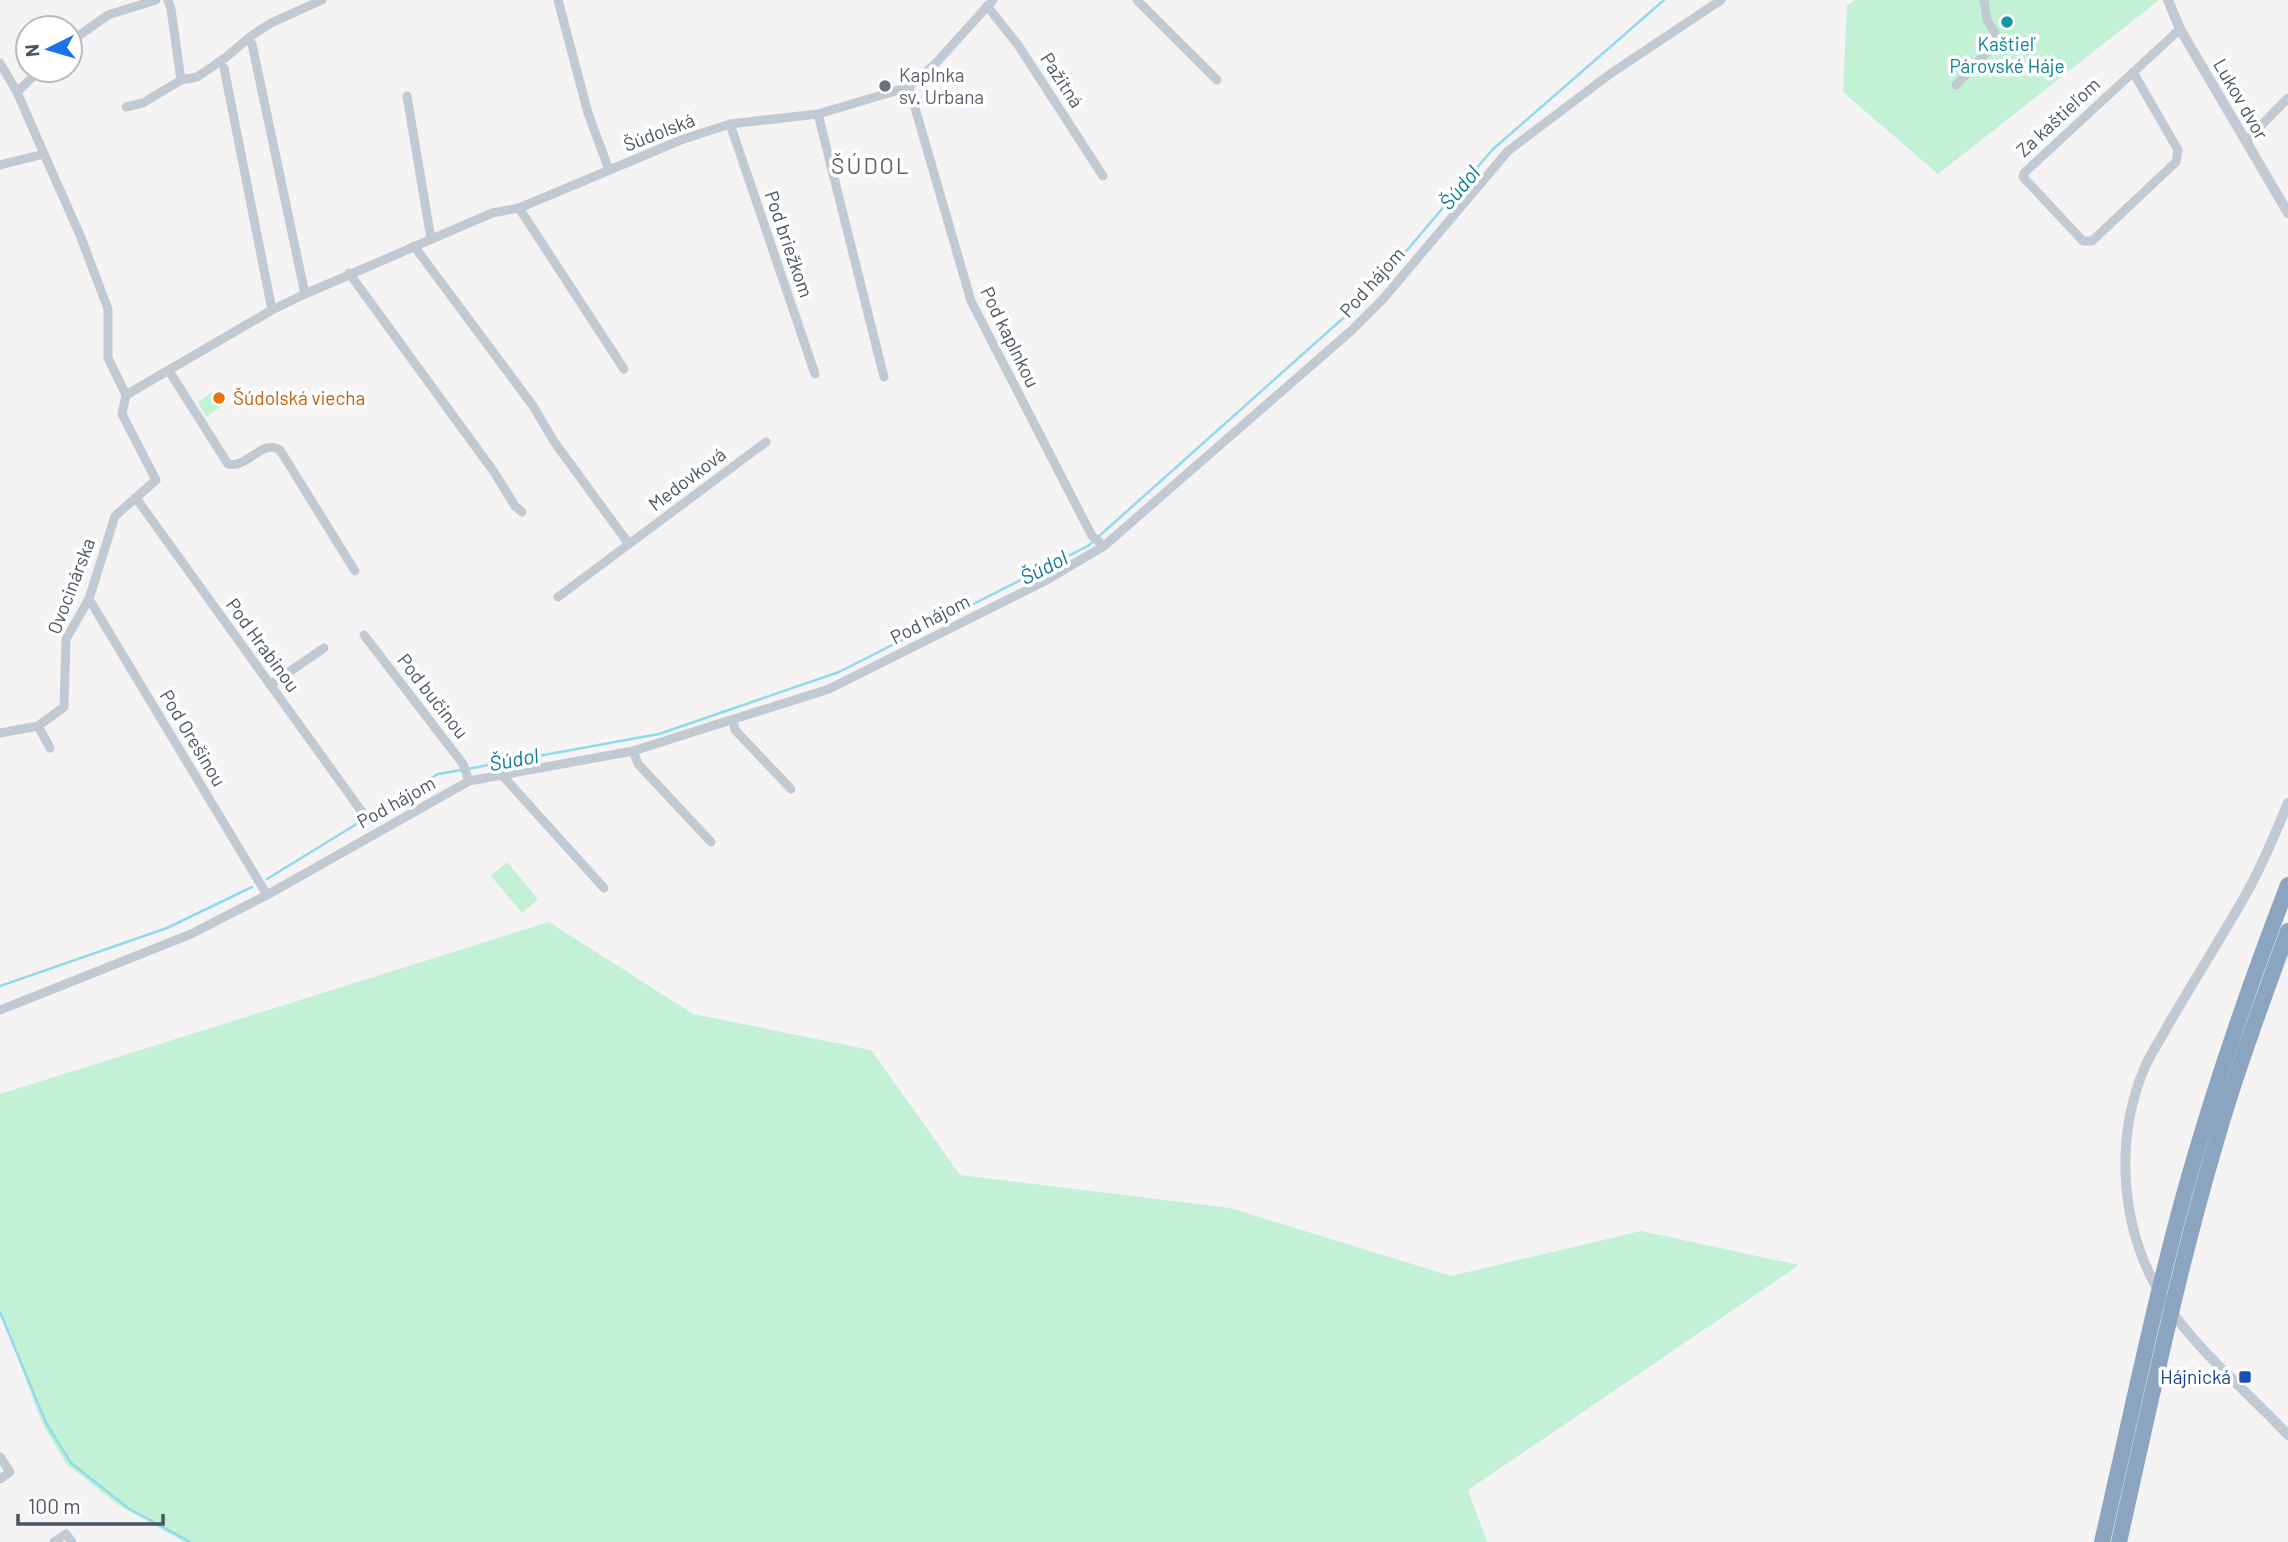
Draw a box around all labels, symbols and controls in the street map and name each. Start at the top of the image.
north arrow [14,14,84,84]
marker: Kaštieľ Párovské Háje [1999,14,2015,30]
place label: Kaštieľ Párovské Háje [1949,32,2065,77]
text: N [20,43,44,58]
street label: Pažitná [1036,48,1089,112]
street label: Lukov dvor [2209,54,2274,143]
place label: Kaplnka sv. Urbana [899,63,984,108]
street label: Za kaštieľom [2011,72,2104,161]
marker: Kaplnka sv. Urbana [877,78,893,94]
street label: Šúdolská [620,107,698,156]
district label: ŠÚDOL [831,151,911,179]
water label: Šúdol [1433,160,1485,214]
street label: Pod briežkom [760,187,818,300]
street label: Pod hájom [1334,242,1409,321]
street label: Pod kaplnkou [976,283,1045,391]
place label: Šúdolská viecha [233,386,365,409]
marker: Šúdolská viecha [211,390,227,406]
street label: Medovková [644,442,730,515]
street label: Ovocinárska [42,535,99,637]
water label: Šúdol [1015,544,1071,589]
street label: Pod hájom [886,589,973,648]
street label: Pod Hrabinou [222,593,305,696]
street label: Pod bučinou [393,649,474,743]
street label: Pod Orešinou [156,685,231,790]
water label: Šúdol [487,742,541,775]
street label: Pod hájom [353,771,439,832]
place label: Hájnická [2160,1365,2231,1388]
marker: Hájnická [2237,1369,2253,1385]
scale bar [18,1482,163,1526]
text: 100 m [28,1493,81,1518]

